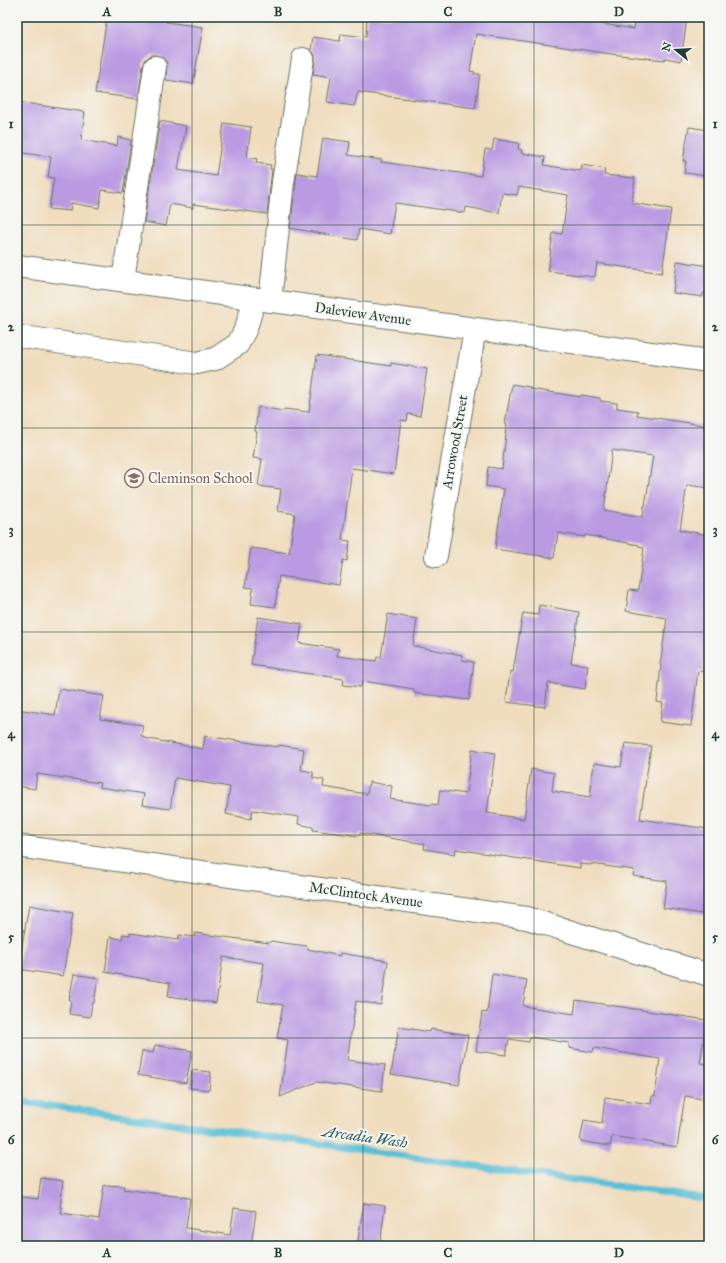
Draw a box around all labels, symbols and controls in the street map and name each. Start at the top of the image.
text: A [102,4,112,20]
text: B [274,4,283,20]
text: C [444,4,453,20]
text: D [614,4,624,20]
north arrow [656,30,696,70]
text: N [659,40,675,54]
text: 1 [8,116,14,132]
text: 1 [712,116,718,132]
street label: Daleview Avenue [314,299,412,329]
text: 2 [8,319,15,335]
text: 2 [712,319,719,335]
street label: Arrowood Street [438,394,472,491]
school or university icon: Cleminson School [123,467,145,489]
place label: Cleminson School [148,470,253,487]
text: 3 [8,522,14,538]
text: 3 [712,522,718,538]
text: 4 [7,726,15,742]
text: 4 [711,726,719,742]
street label: McClintock Avenue [308,879,424,911]
text: 5 [8,929,15,945]
text: 5 [712,929,719,945]
water label: Arcadia Wash [319,1122,409,1152]
text: 6 [8,1132,16,1148]
text: 6 [712,1132,720,1148]
text: A [102,1245,112,1261]
text: B [274,1245,283,1261]
text: C [444,1245,453,1261]
text: D [614,1245,624,1261]

